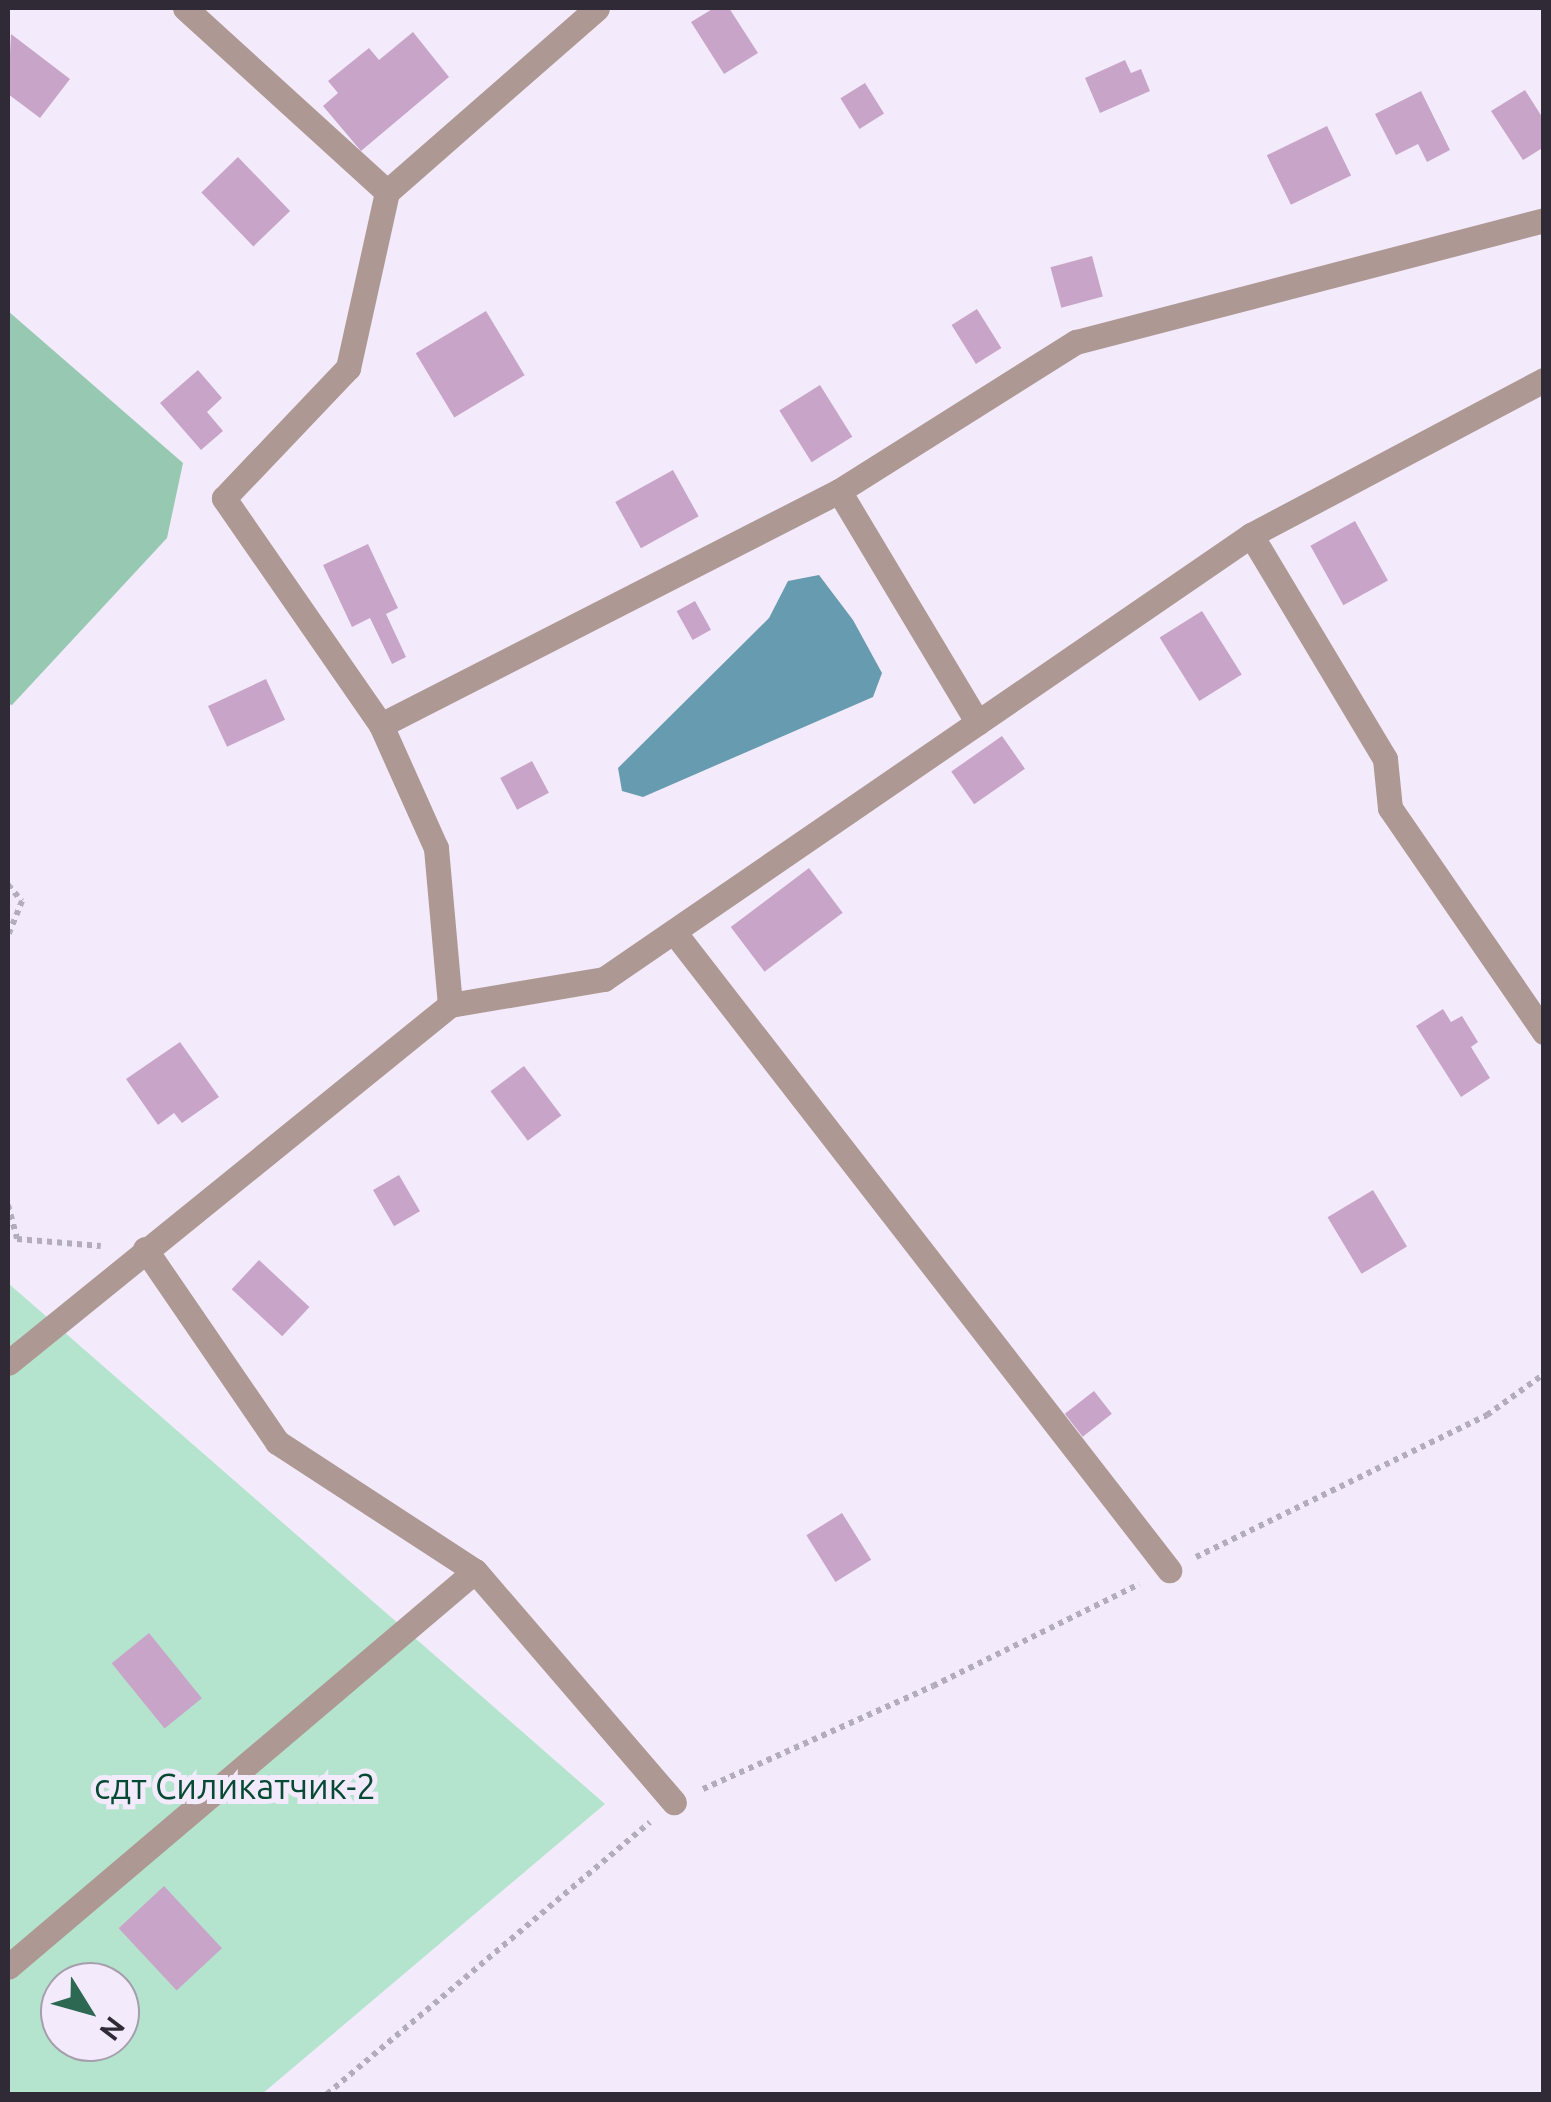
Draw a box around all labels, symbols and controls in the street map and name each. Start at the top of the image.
park label: сдт Силикатчик-2 [94,1765,376,1807]
north arrow [40,1962,140,2062]
text: N [94,2011,131,2047]

